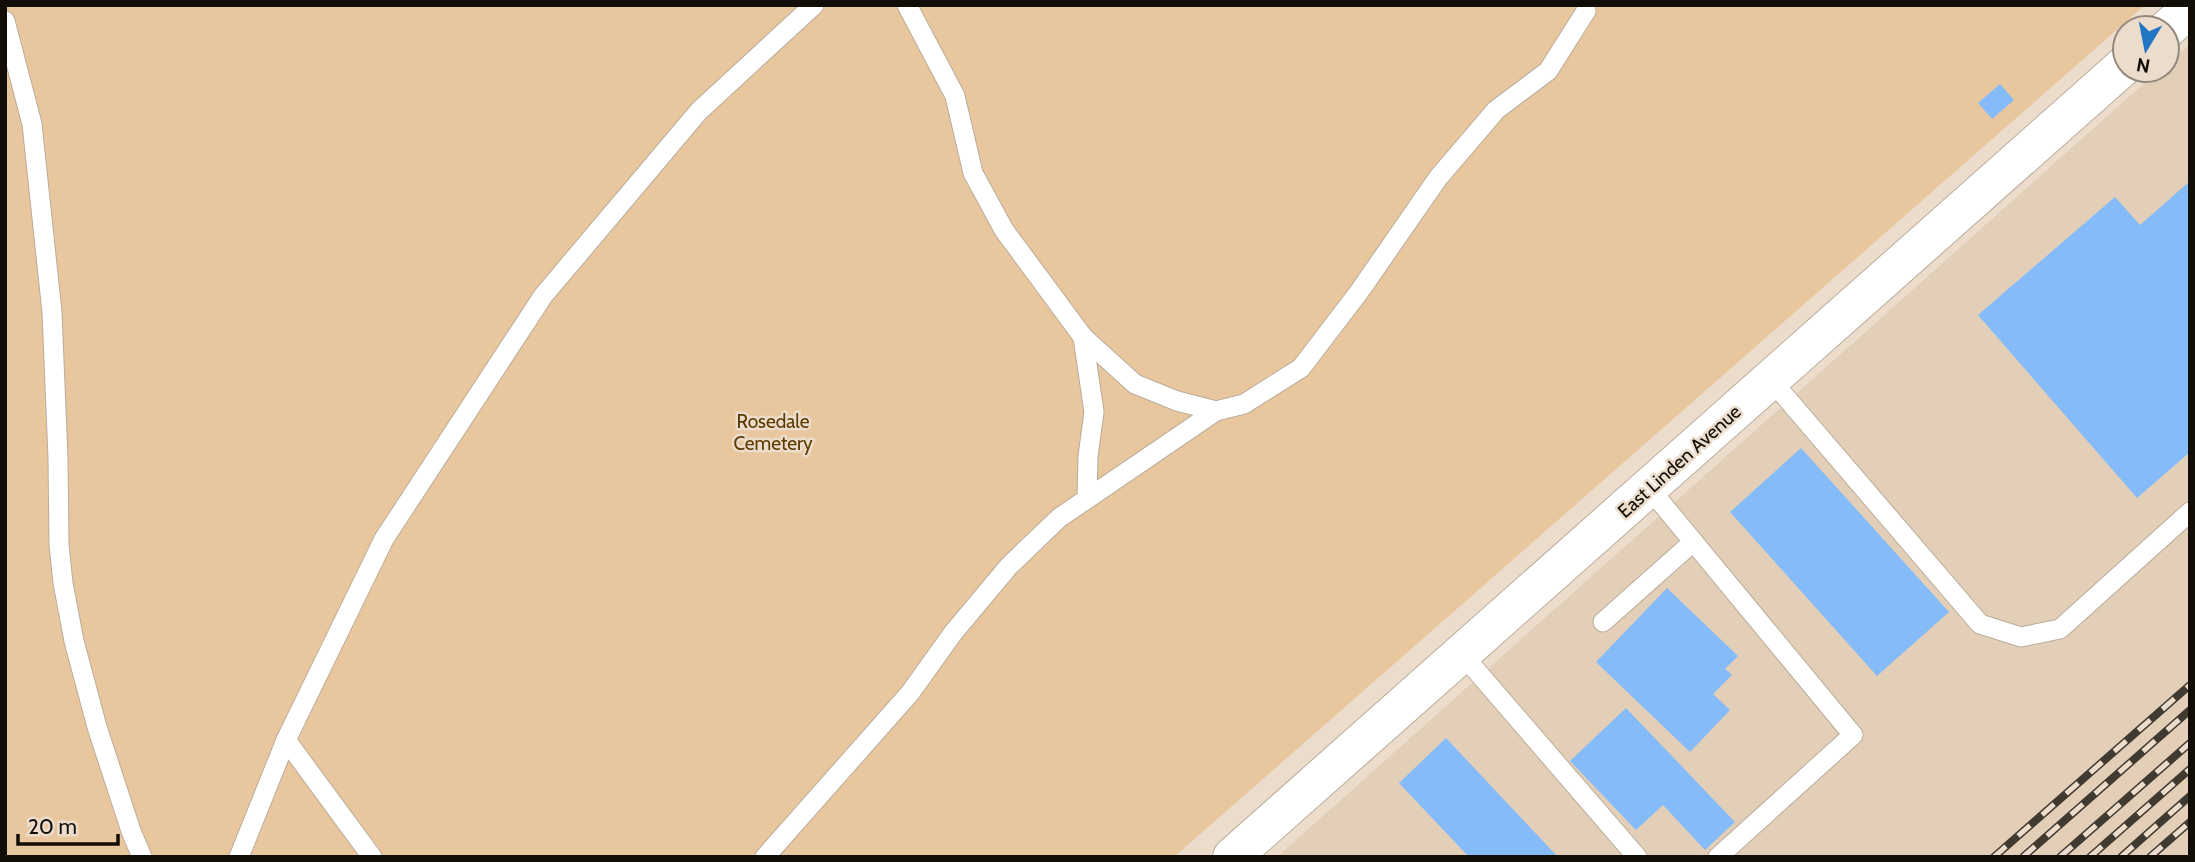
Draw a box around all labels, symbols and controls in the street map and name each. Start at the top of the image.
north arrow [2111,14,2181,84]
text: N [2135,53,2152,78]
street label: East Linden Avenue [1613,400,1746,523]
park label: Rosedale Cemetery [733,410,813,455]
scale bar [18,802,117,846]
text: 20 m [28,814,77,839]

